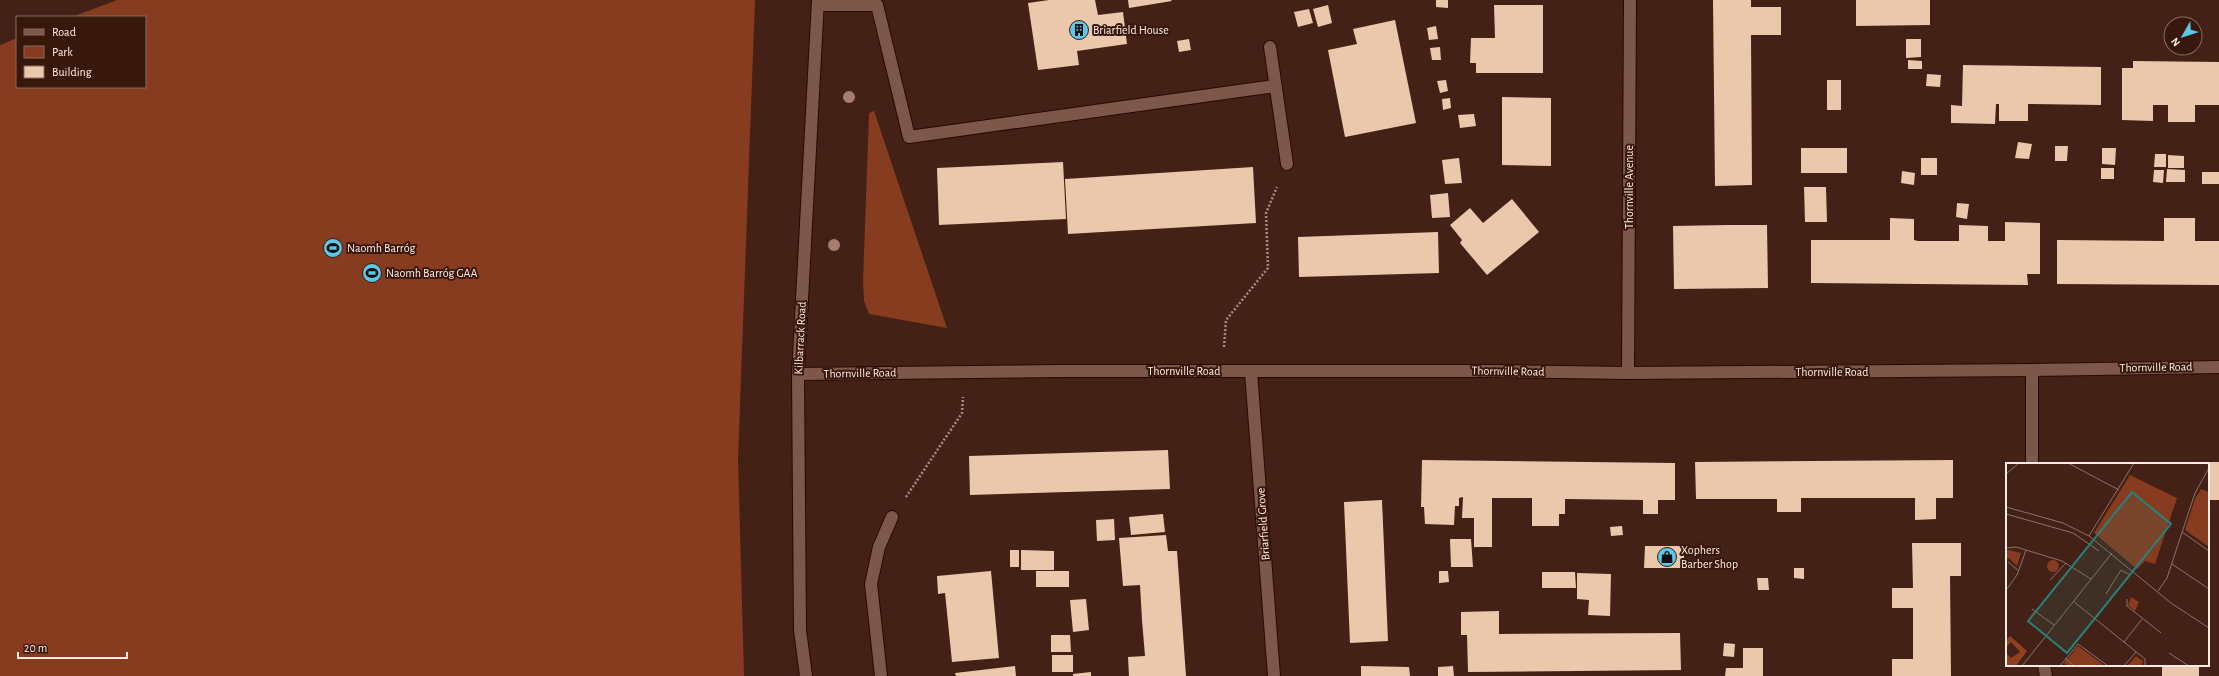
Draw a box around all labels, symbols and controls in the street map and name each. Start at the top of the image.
legend [16,16,146,88]
north arrow [2163,16,2203,56]
building icon: Briarfield House [1068,19,1090,41]
place label: Briarfield House [1093,24,1169,36]
text: Road [52,26,76,38]
text: N [2169,36,2182,48]
text: Park [52,46,73,58]
text: Building [52,66,92,78]
street label: Thornville Avenue [1623,145,1635,229]
sports icon: Naomh Barróg [322,237,344,259]
place label: Naomh Barróg [347,242,416,254]
sports icon: Naomh Barróg GAA [361,262,383,284]
place label: Naomh Barróg GAA [386,267,478,279]
street label: Kilbarrack Road [792,301,808,375]
street label: Thornville Road [2119,360,2193,374]
street label: Thornville Road [1471,364,1545,378]
street label: Thornville Road [1148,365,1220,377]
street label: Thornville Road [823,366,897,380]
street label: Thornville Road [1796,366,1868,378]
inset map [2006,463,2209,666]
street label: Briarfield Grove [1254,487,1272,561]
place label: Xophers Barber Shop [1681,544,1738,570]
shop icon: Xophers Barber Shop [1656,546,1678,568]
scale bar [18,634,127,660]
text: 20 m [24,642,47,654]

